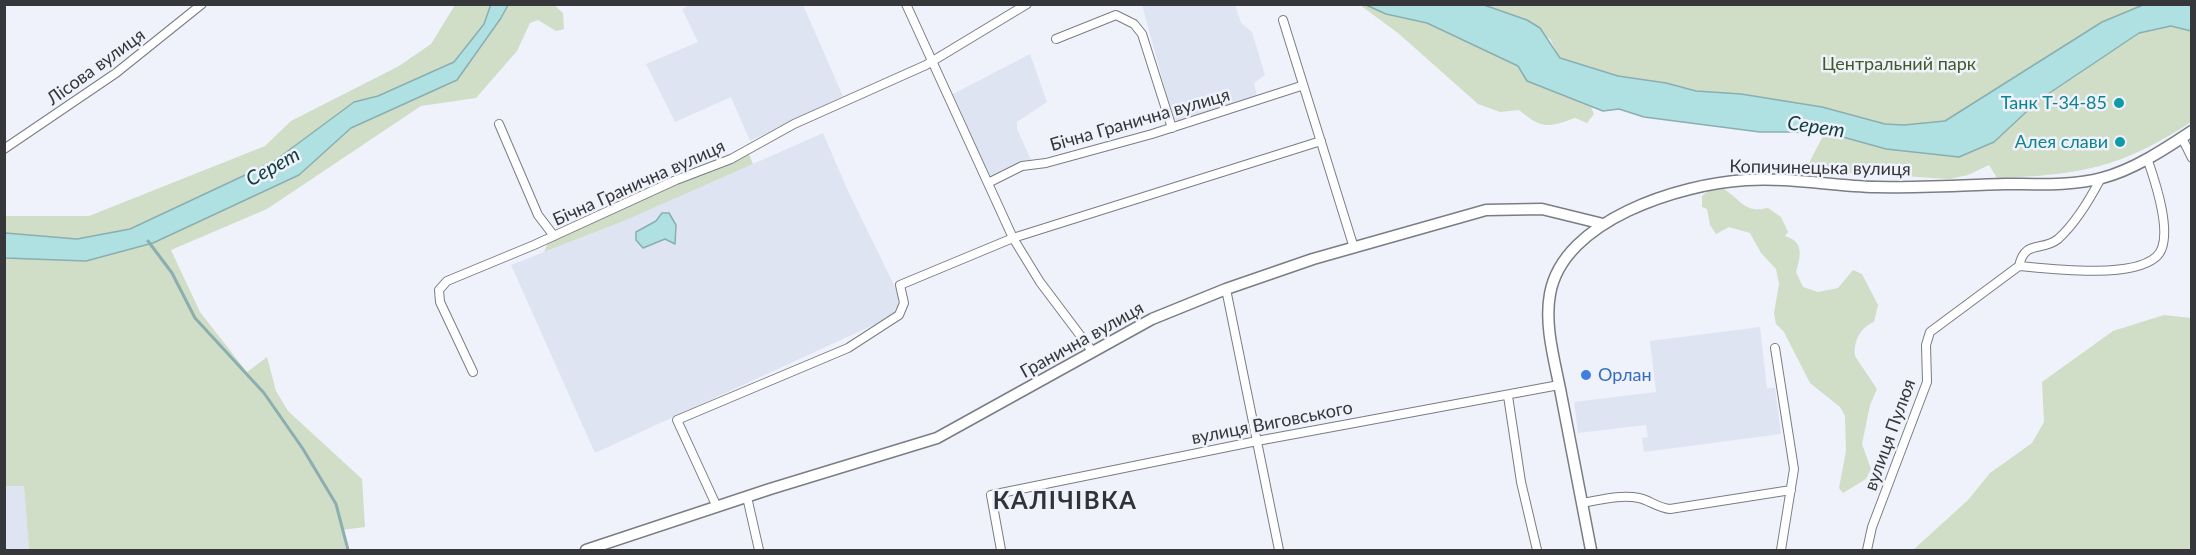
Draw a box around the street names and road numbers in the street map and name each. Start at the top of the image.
street label: Лісова вулиця [43,24,149,110]
street label: Бічна Гранична вулиця [1048,84,1232,156]
street label: Бічна Гранична вулиця [550,135,728,231]
street label: Копичинецька вулиця [1729,156,1911,180]
street label: Гранична вулиця [1016,297,1148,383]
street label: вулиця Пулюя [1860,376,1920,494]
street label: вулиця Виговського [1189,397,1355,449]

